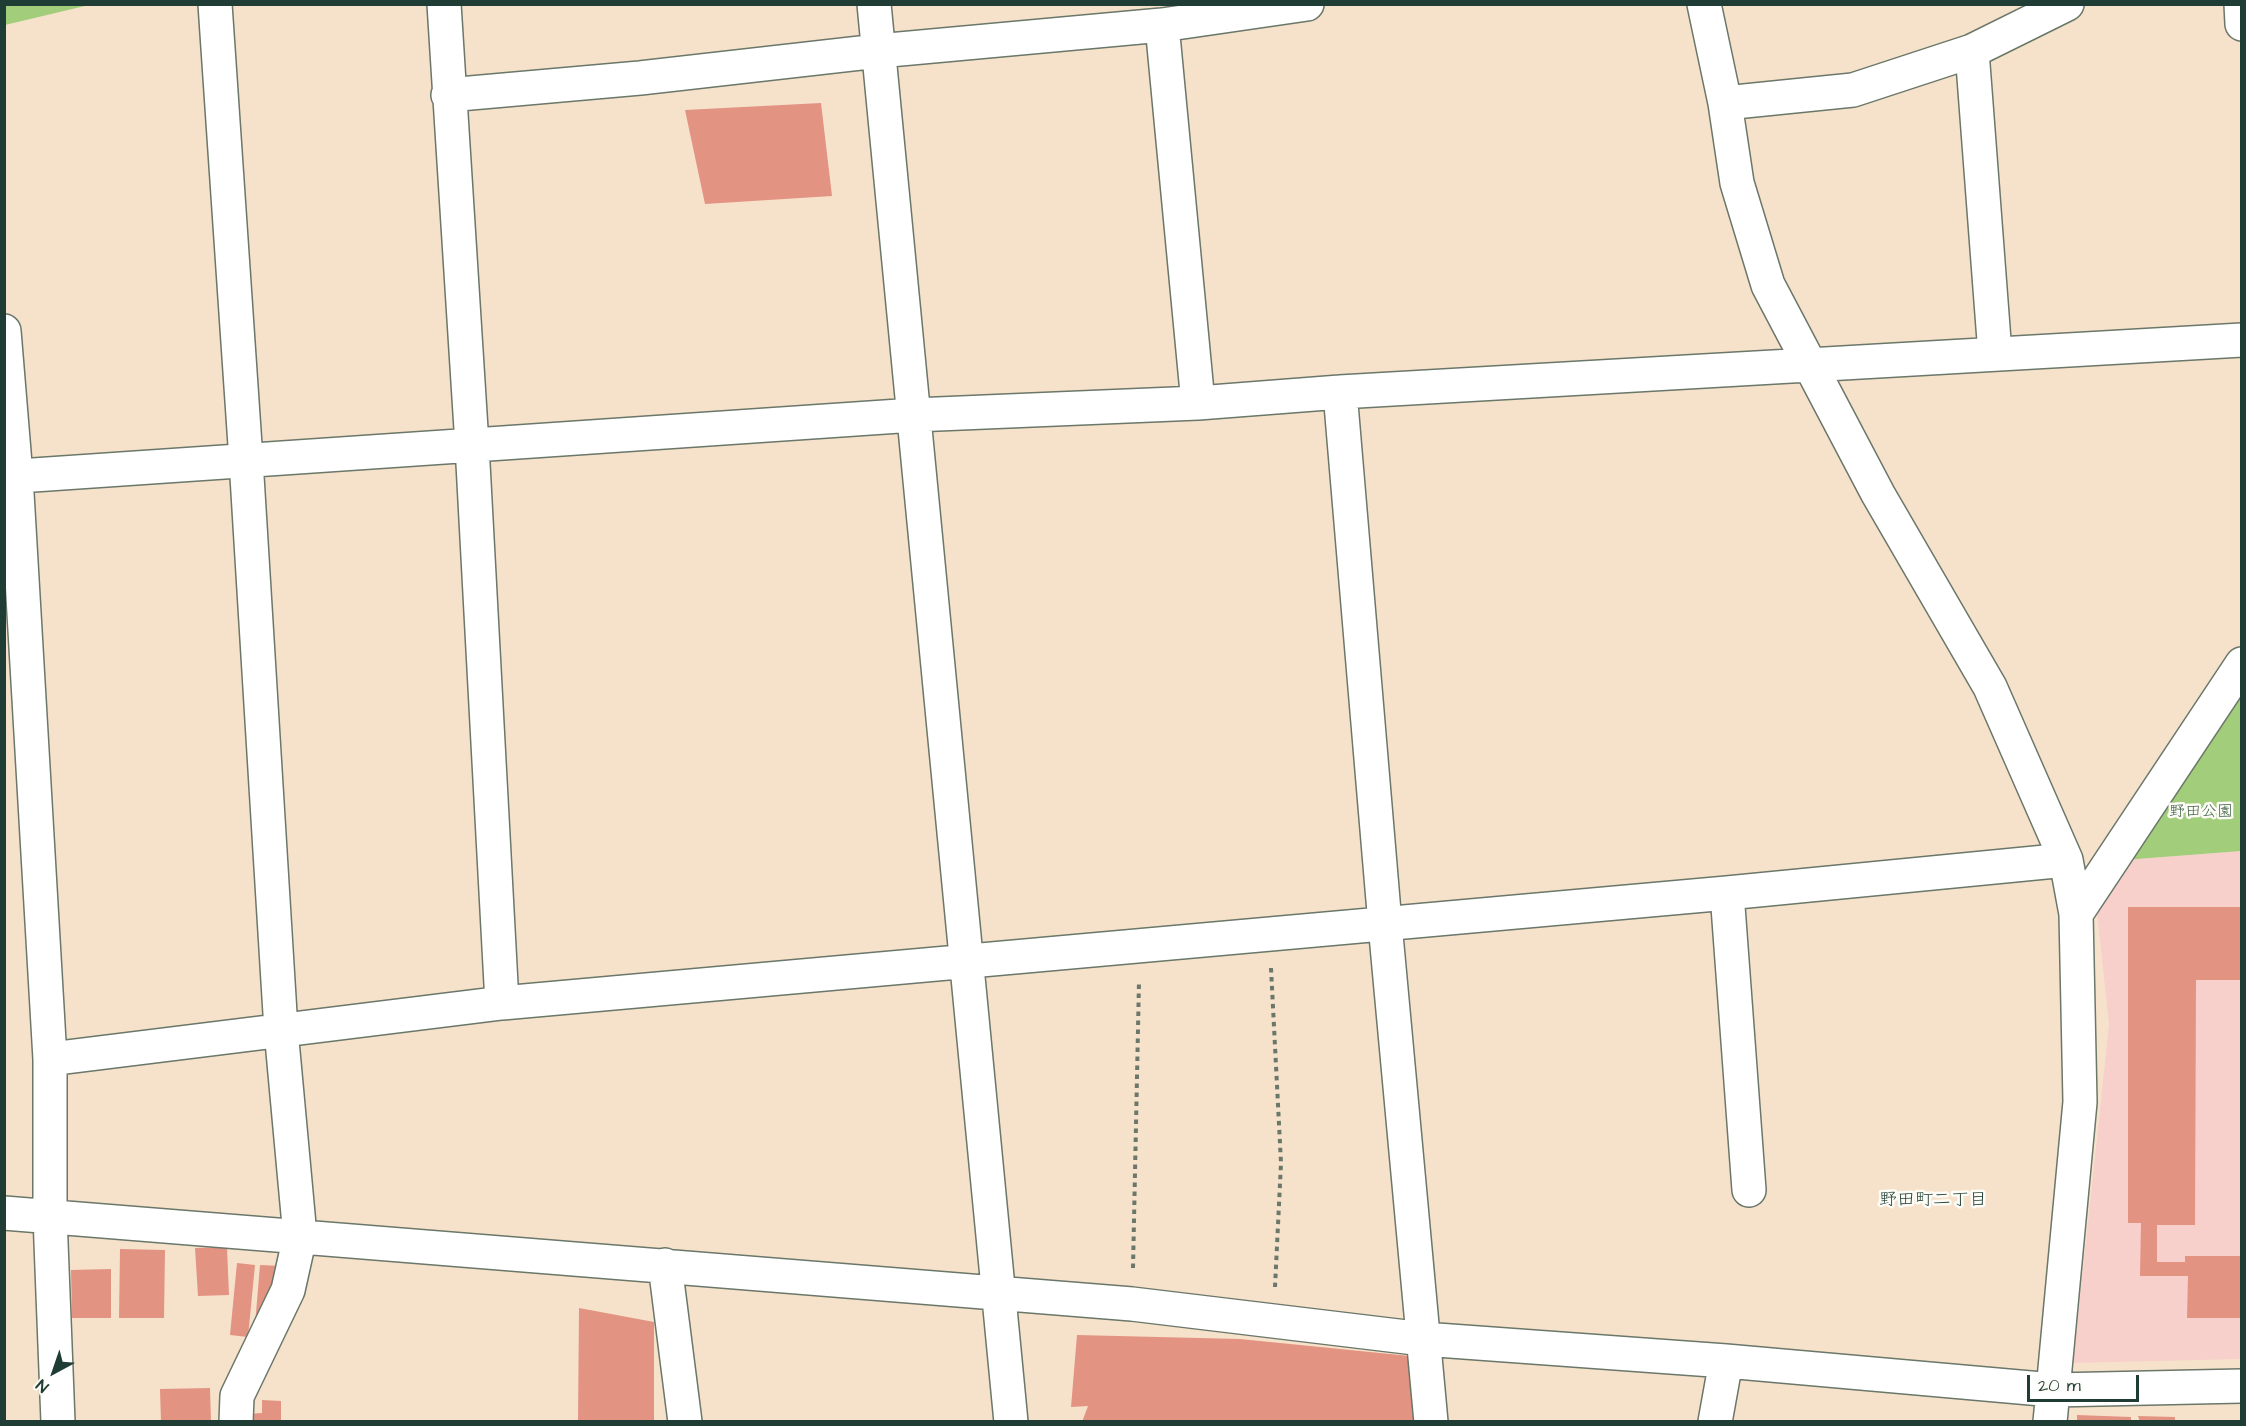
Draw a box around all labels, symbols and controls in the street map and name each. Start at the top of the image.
park label: 野田公園 [2169,803,2233,823]
district label: 野田町二丁目 [1879,1190,1987,1212]
north arrow [24,1342,84,1402]
scale bar [2030,1363,2142,1401]
text: 20 m [2038,1373,2081,1398]
text: N [32,1374,53,1397]

